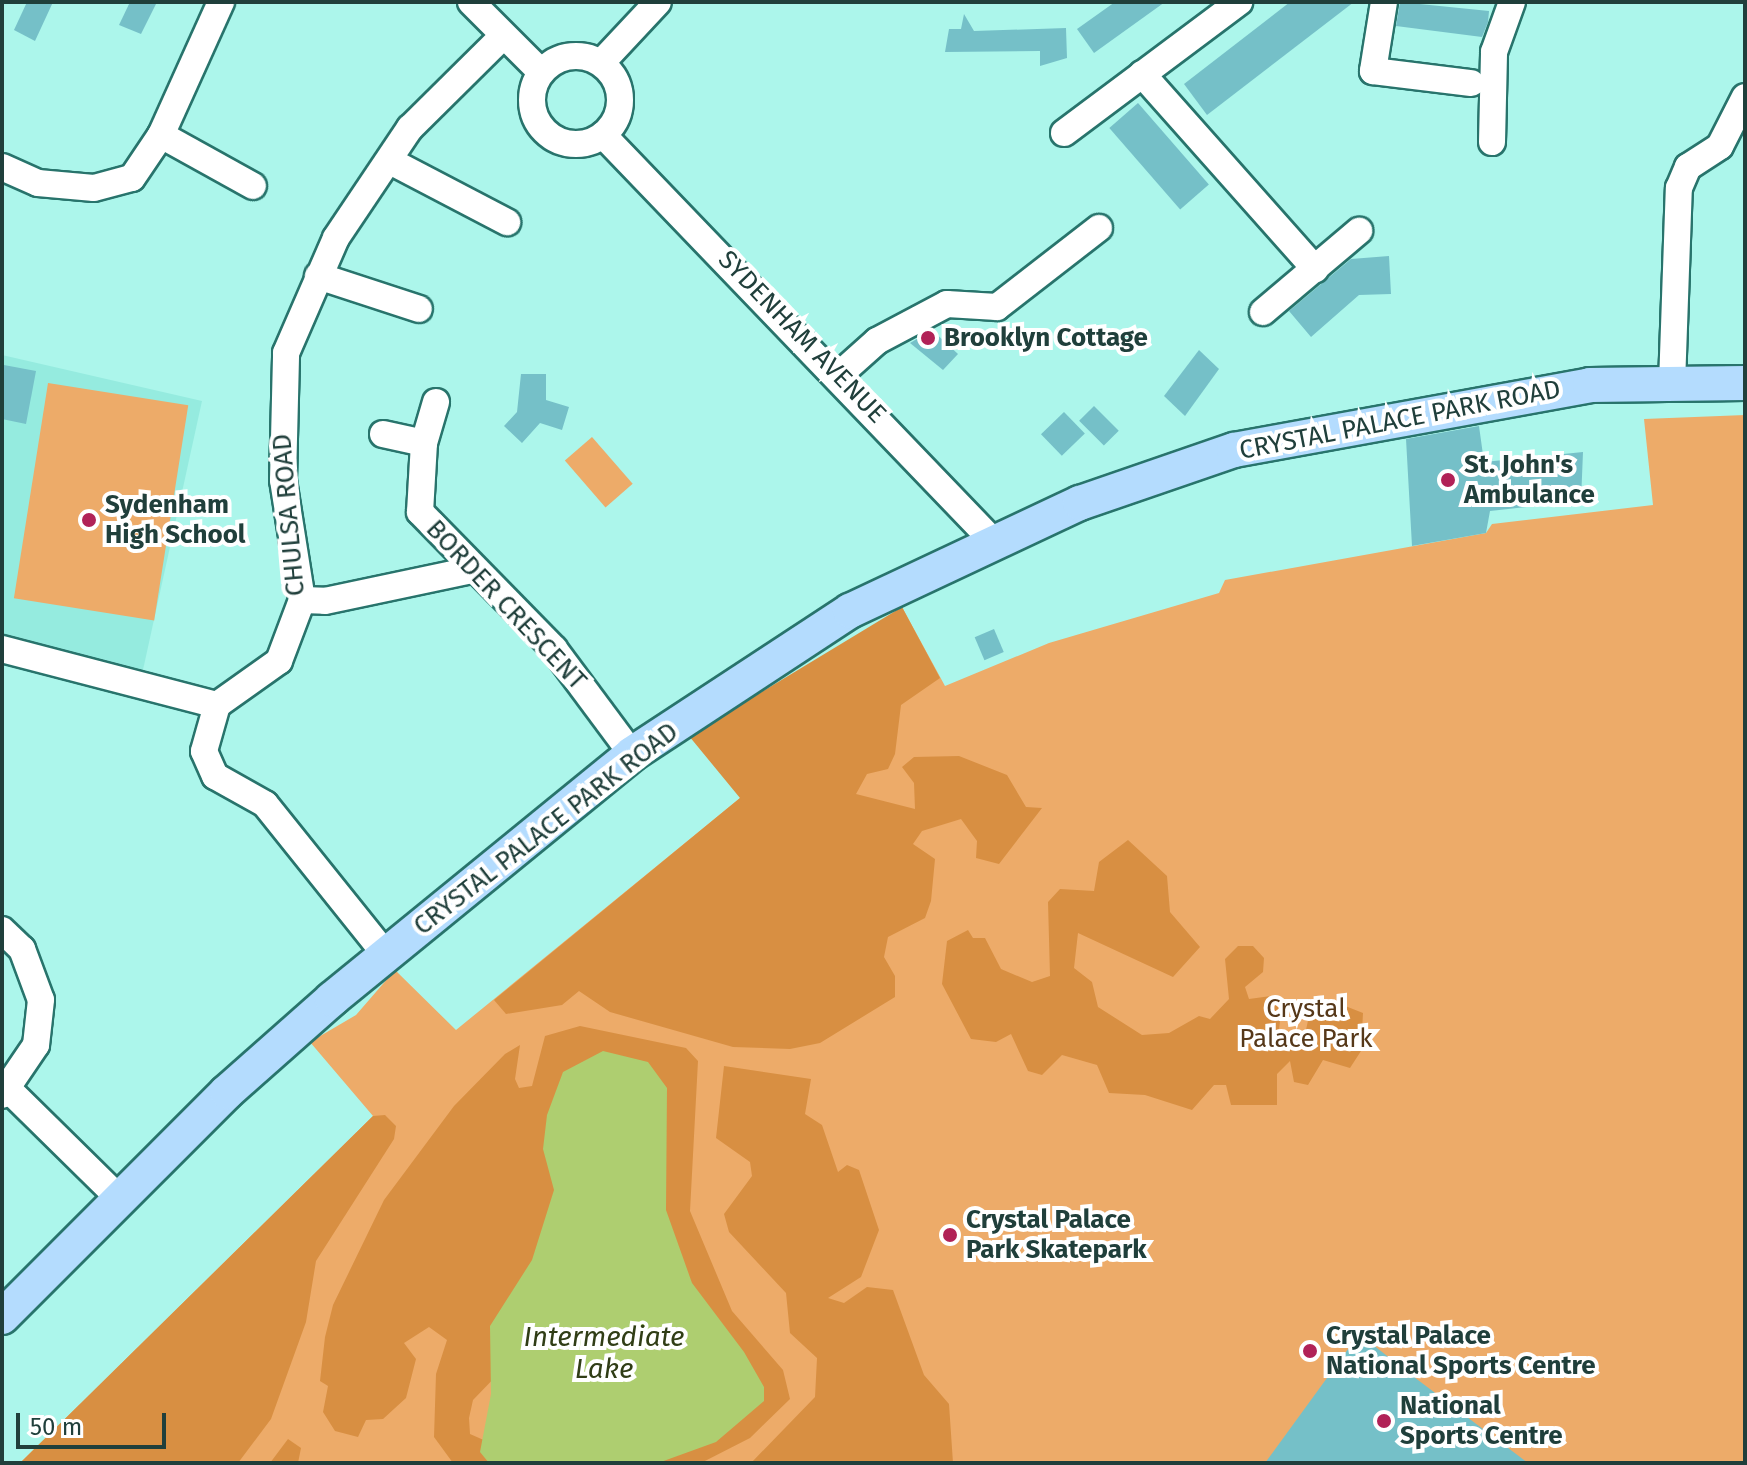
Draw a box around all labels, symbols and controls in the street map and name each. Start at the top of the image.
street label: SYDENHAM AVENUE [712,244,892,430]
place label: Brooklyn Cottage [944,322,1148,354]
marker: Brooklyn Cottage [919,329,937,347]
street label: CRYSTAL PALACE PARK ROAD [1237,374,1563,466]
street label: CHULSA ROAD [266,433,312,597]
place label: St. John's Ambulance [1464,449,1595,510]
marker: St. John's Ambulance [1439,471,1457,489]
place label: Sydenham High School [105,489,246,550]
marker: Sydenham High School [80,511,98,529]
street label: BORDER CRESCENT [419,514,593,696]
street label: CRYSTAL PALACE PARK ROAD [408,716,684,942]
park label: Crystal Palace Park [1239,993,1373,1054]
place label: Crystal Palace Park Skatepark [966,1204,1147,1266]
marker: Crystal Palace Park Skatepark [941,1226,959,1244]
water label: Intermediate Lake [523,1320,685,1386]
place label: Crystal Palace National Sports Centre [1326,1320,1595,1382]
marker: Crystal Palace National Sports Centre [1301,1342,1319,1360]
place label: National Sports Centre [1400,1390,1563,1452]
scale bar [20,1397,170,1447]
marker: National Sports Centre [1375,1412,1393,1430]
text: 50 m [30,1413,82,1441]

